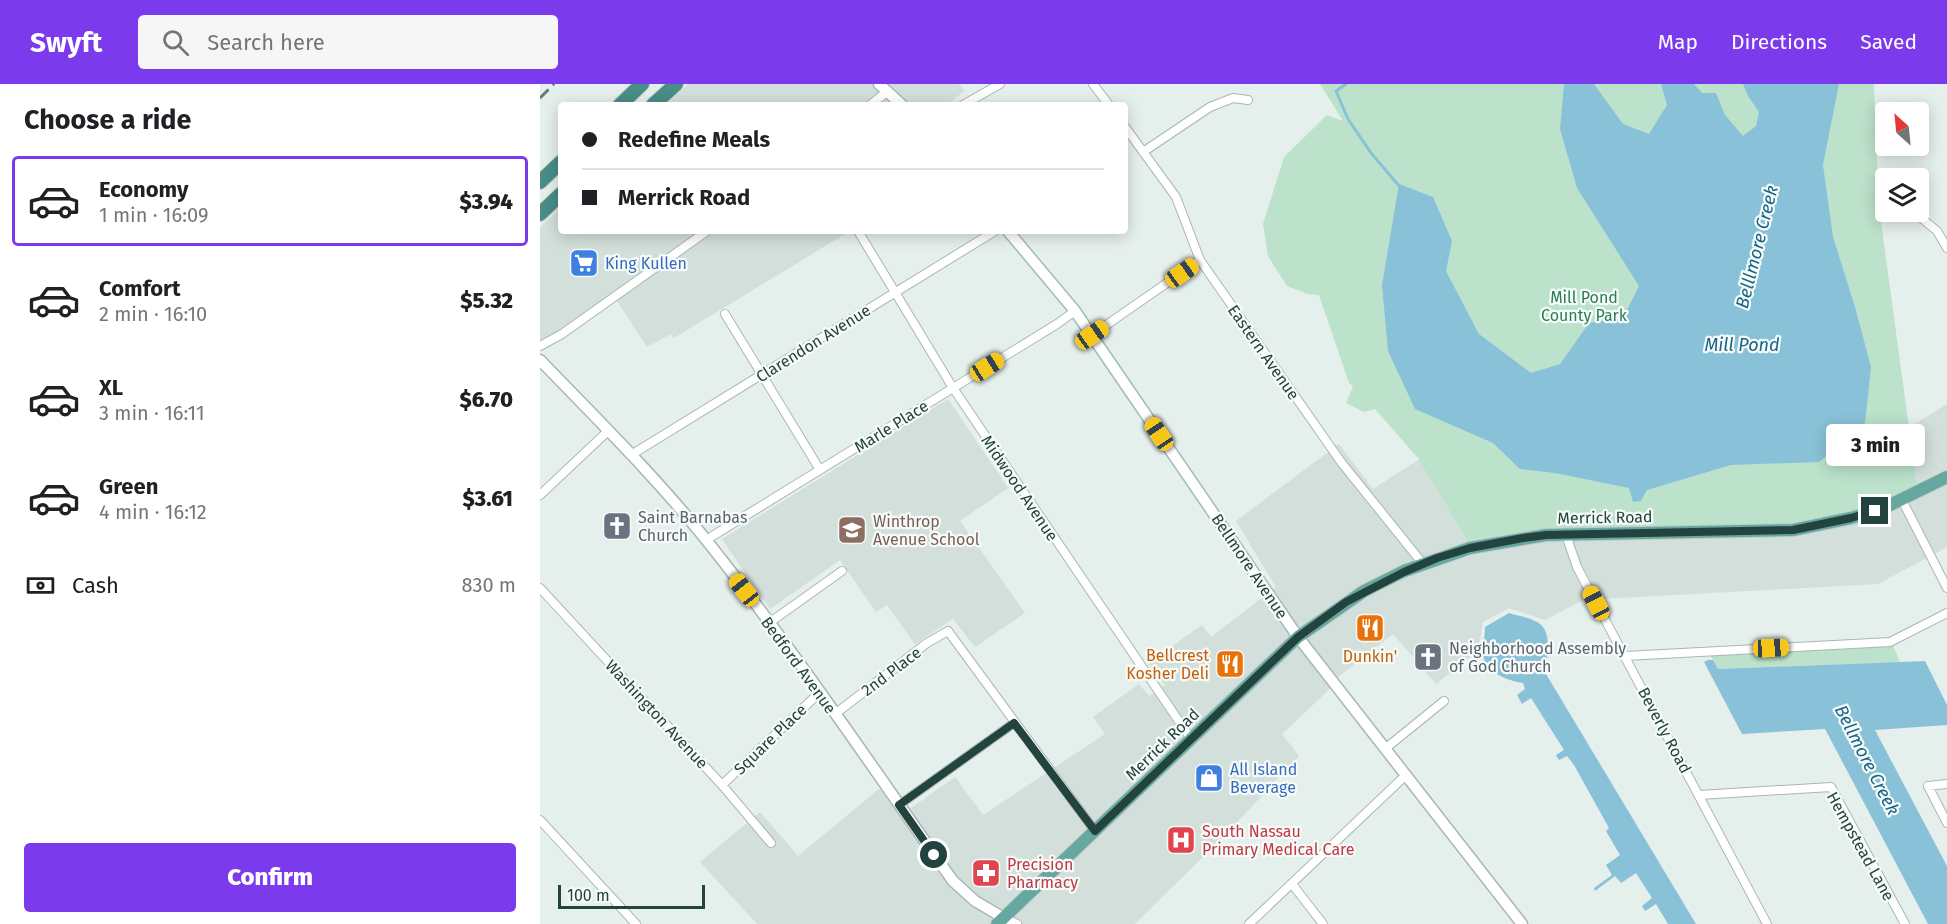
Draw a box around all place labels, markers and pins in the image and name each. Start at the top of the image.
supermarket icon: King Kullen [568,247,600,279]
place label: King Kullen [605,254,687,273]
place label: Saint Barnabas Church [638,508,747,545]
church icon: Saint Barnabas Church [601,510,633,542]
place label: Winthrop Avenue School [873,512,980,549]
school or university icon: Winthrop Avenue School [836,514,868,546]
restaurant icon: Dunkin' [1354,612,1386,644]
place label: Neighborhood Assembly of God Church [1449,639,1626,676]
church icon: Neighborhood Assembly of God Church [1412,641,1444,673]
place label: Bellcrest Kosher Deli [1126,646,1209,683]
place label: Dunkin' [1343,647,1397,666]
restaurant icon: Bellcrest Kosher Deli [1214,648,1246,680]
place label: All Island Beverage [1230,760,1297,797]
shop icon: All Island Beverage [1193,762,1225,794]
place label: South Nassau Primary Medical Care [1202,822,1355,859]
hospital icon: South Nassau Primary Medical Care [1165,824,1197,856]
place label: Precision Pharmacy [1007,855,1078,892]
pharmacy icon: Precision Pharmacy [970,857,1002,889]

